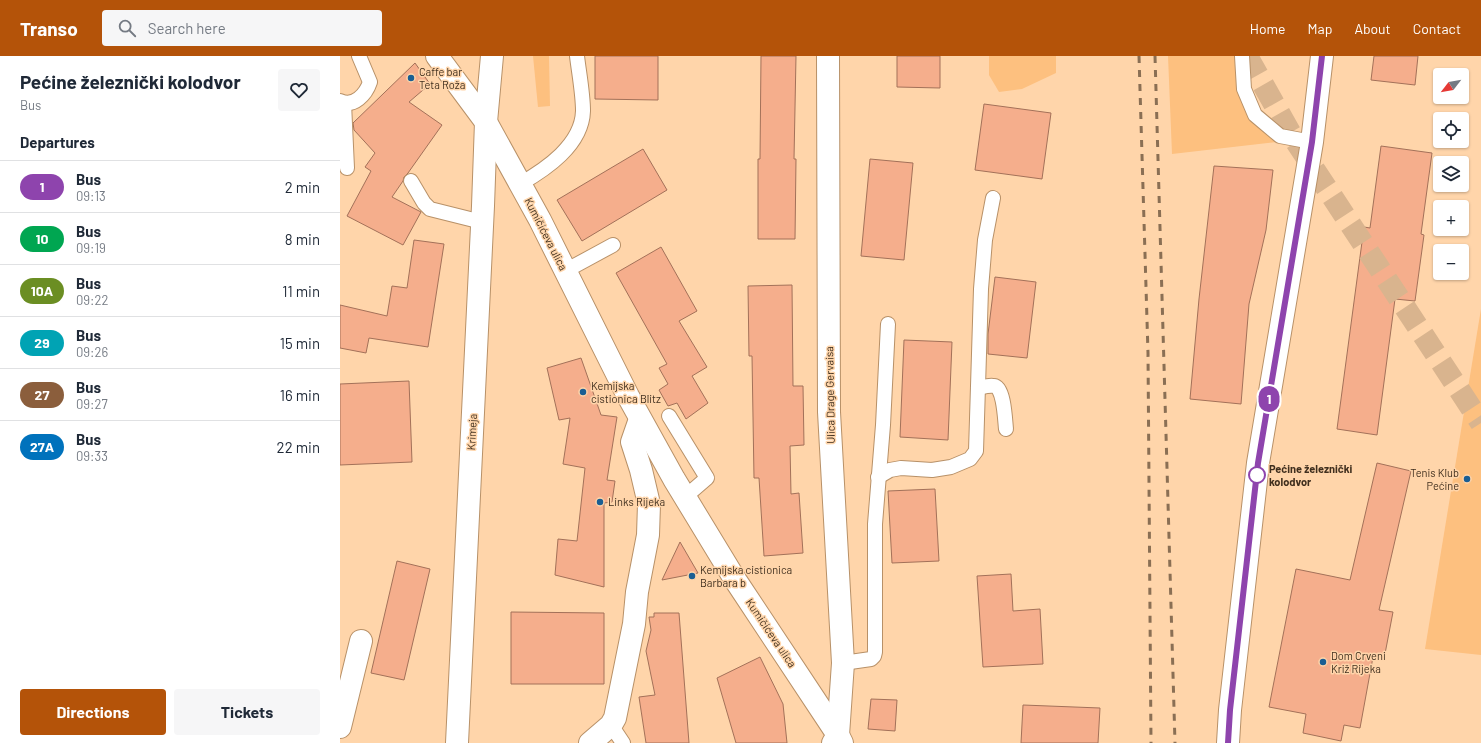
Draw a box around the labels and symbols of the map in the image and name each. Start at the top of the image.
place label: Caffe bar Teta Roža [419,65,465,91]
north arrow [1433,68,1469,104]
marker: Caffe bar Teta Roža [406,73,416,83]
street label: Kumičićeva ulica [523,195,570,272]
street label: Ulica Drage Gervaisa [822,346,837,444]
place label: Kemijska cistionica Blitz [591,379,661,405]
line badge: 1 [1256,386,1282,412]
marker: Kemijska cistionica Blitz [578,387,588,397]
street label: Krimeja [464,413,479,451]
place label: Pećine železnički kolodvor [1269,462,1353,488]
marker: Pećine železnički kolodvor [1248,466,1266,484]
place label: Tenis Klub Pećine [1410,466,1459,492]
marker: Tenis Klub Pećine [1462,474,1472,484]
place label: Links Rijeka [608,495,665,508]
marker: Links Rijeka [595,497,605,507]
place label: Kemijska cistionica Barbara b [700,563,792,589]
marker: Kemijska cistionica Barbara b [687,571,697,581]
street label: Kumičićeva ulica [744,596,799,669]
place label: Dom Crveni Križ Rijeka [1331,649,1386,675]
marker: Dom Crveni Križ Rijeka [1318,657,1328,667]

